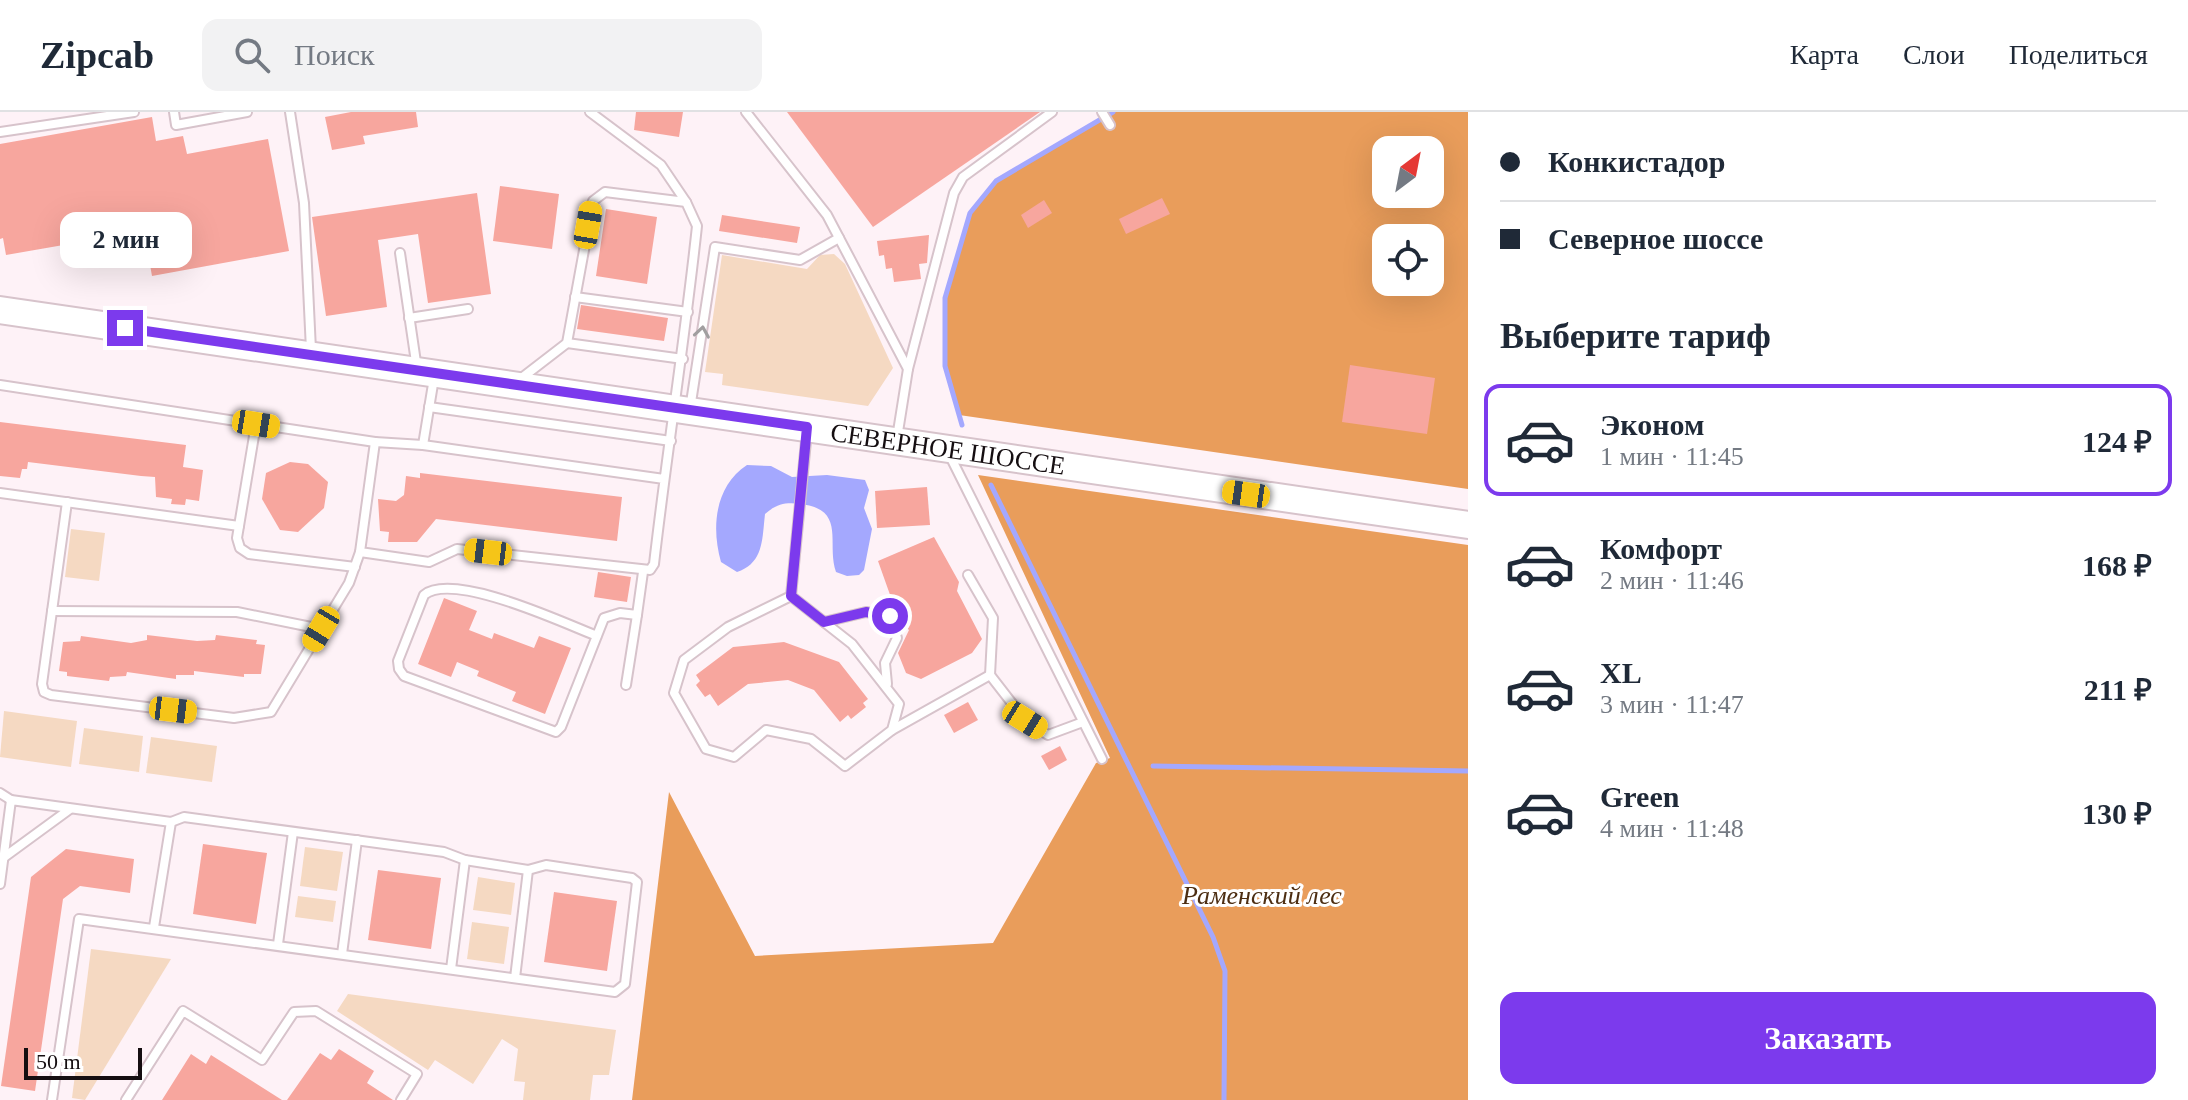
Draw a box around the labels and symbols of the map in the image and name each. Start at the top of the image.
north arrow [1372,136,1444,208]
car [572,199,604,251]
callout: 2 мин [59,212,191,268]
route end [107,310,143,346]
one-way arrow [693,326,710,339]
car [230,408,282,440]
street label: СЕВЕРНОЕ ШОССЕ [829,417,1067,480]
car [1221,479,1271,509]
car [463,537,513,567]
route start [872,598,908,634]
car [298,602,344,656]
car [148,695,198,725]
car [998,697,1052,743]
park label: Раменский лес [1181,881,1342,910]
scale bar [24,1044,142,1080]

